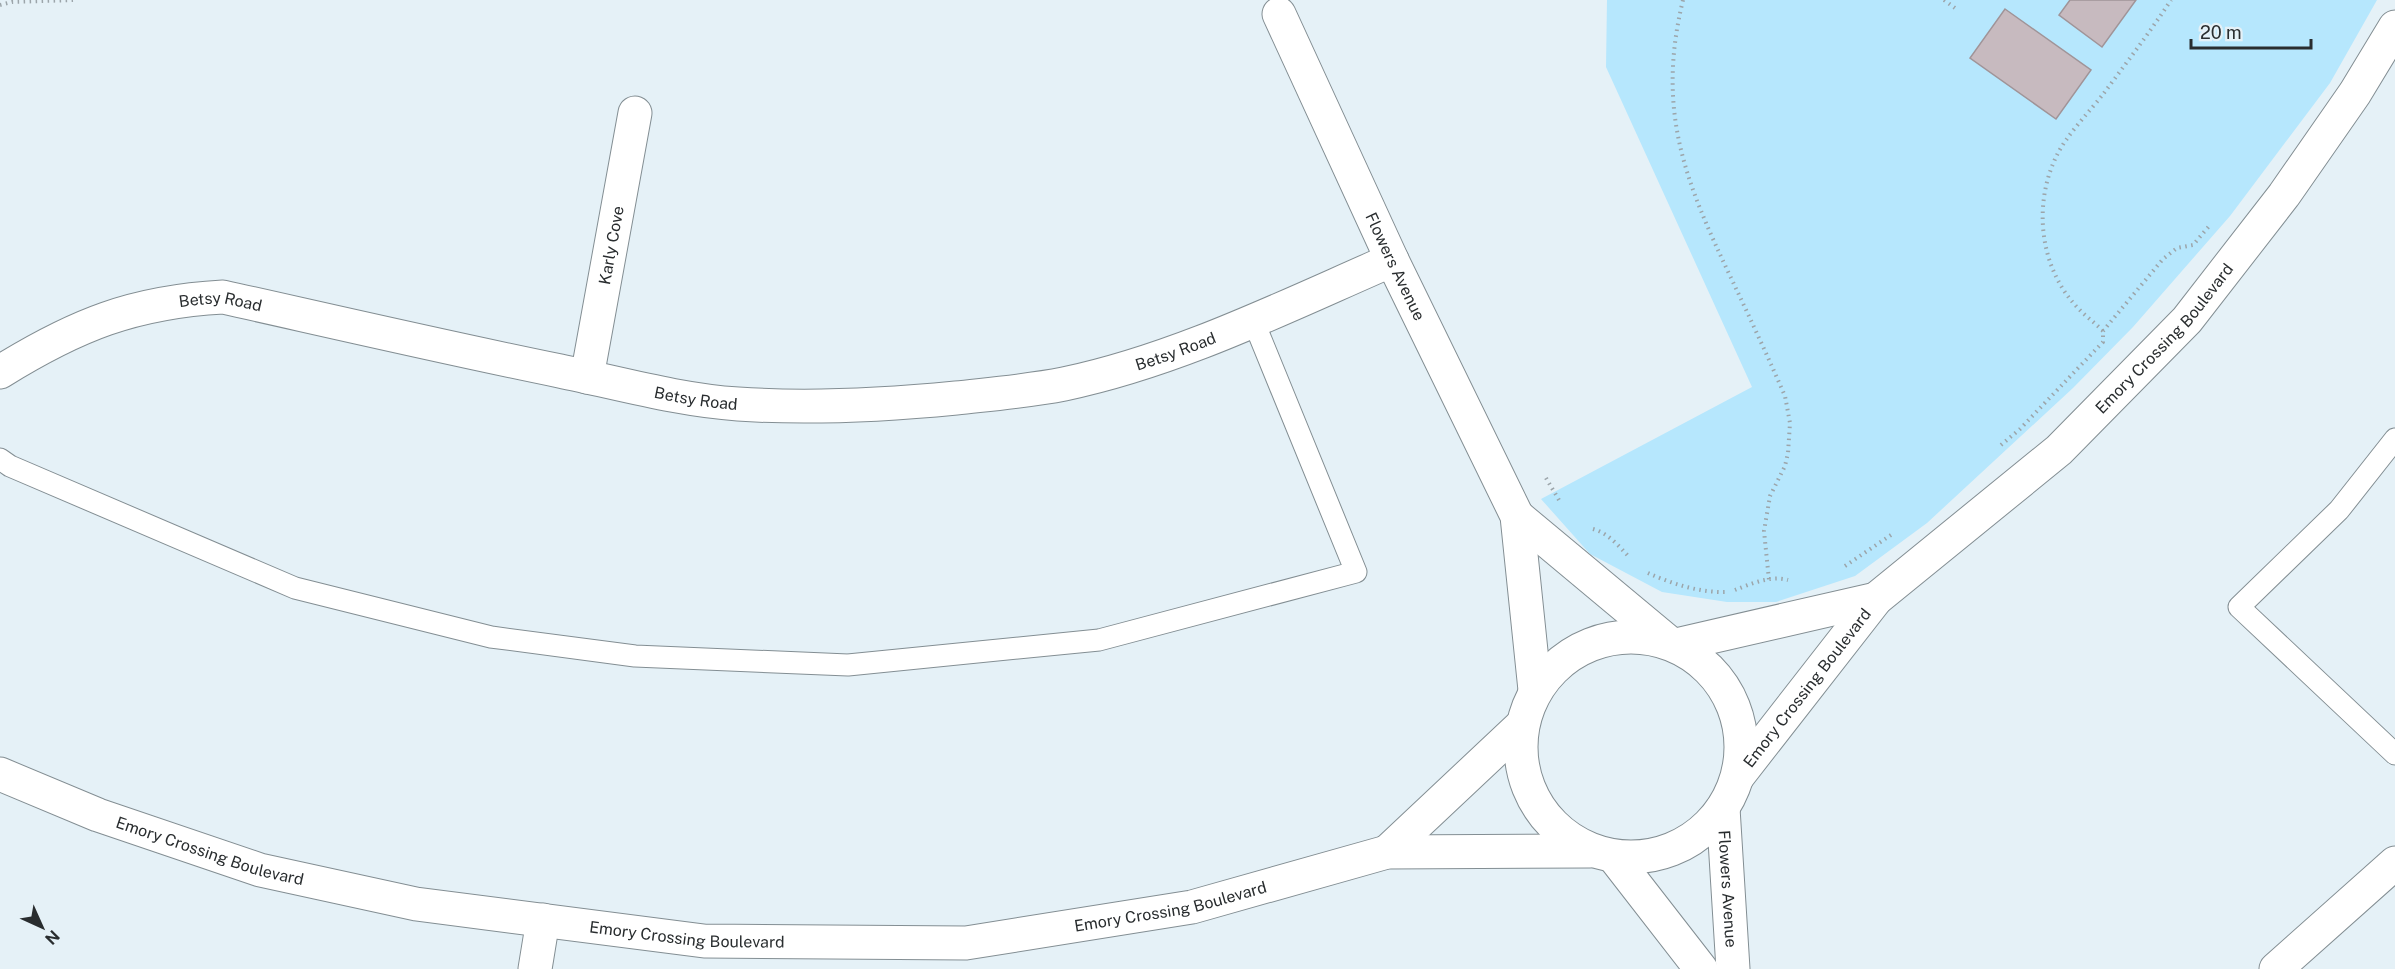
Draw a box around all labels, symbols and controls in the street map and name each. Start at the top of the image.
scale bar [2191,12,2311,50]
text: 20 m [2200,22,2242,43]
street label: Karly Cove [595,204,628,286]
street label: Flowers Avenue [1361,209,1429,324]
street label: Emory Crossing Boulevard [2092,260,2237,417]
street label: Betsy Road [178,288,264,315]
street label: Betsy Road [1133,328,1219,375]
street label: Betsy Road [652,383,738,414]
street label: Emory Crossing Boulevard [1739,605,1875,771]
street label: Emory Crossing Boulevard [113,813,306,889]
street label: Flowers Avenue [1714,830,1741,948]
street label: Emory Crossing Boulevard [1073,877,1269,936]
north arrow [12,897,72,957]
street label: Emory Crossing Boulevard [588,917,785,952]
text: N [41,926,63,948]

